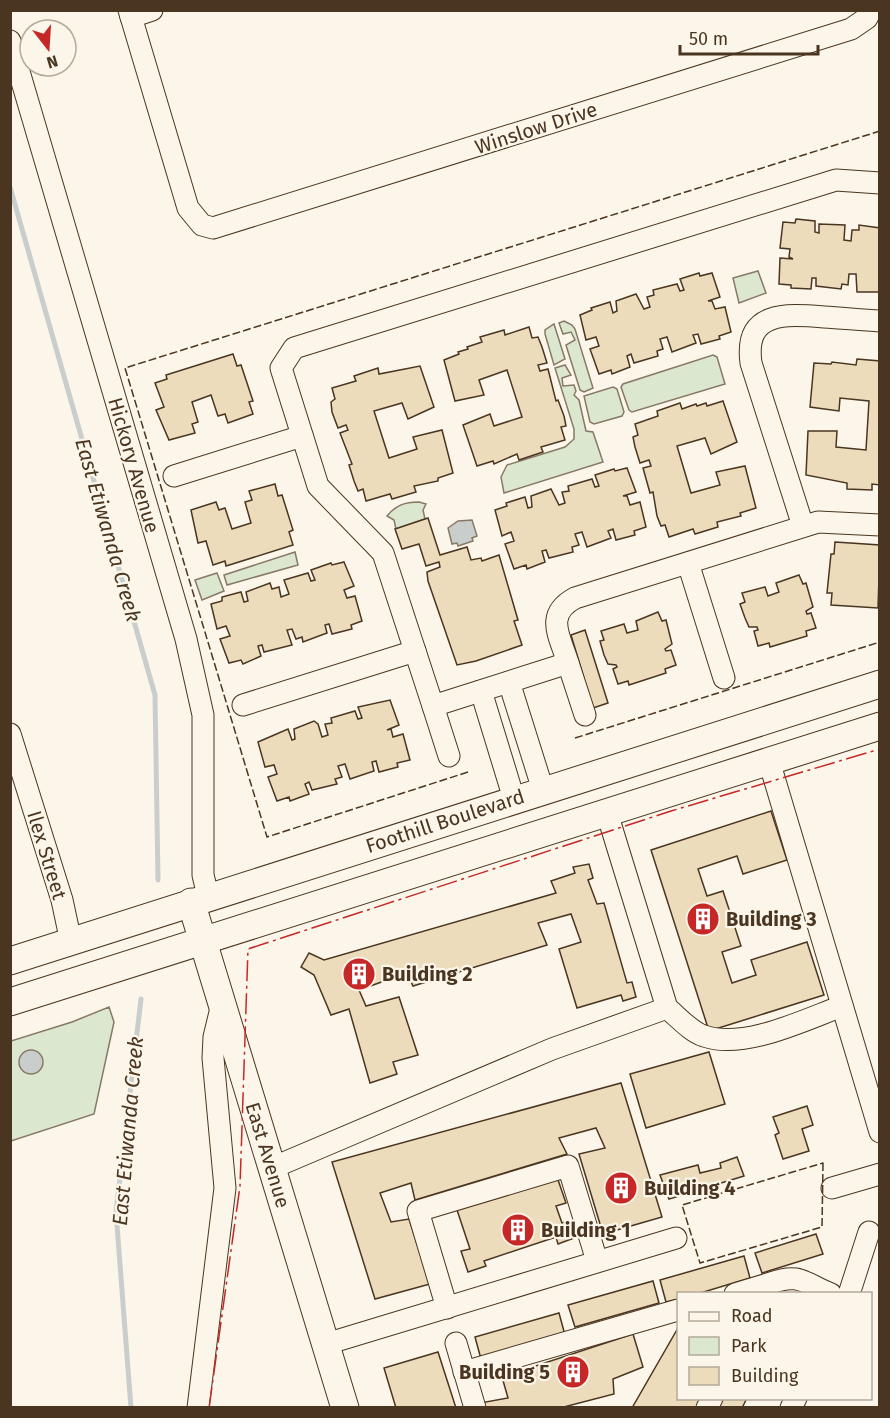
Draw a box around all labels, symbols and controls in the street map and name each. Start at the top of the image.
north arrow [18,18,78,78]
scale bar [680,18,818,56]
text: 50 m [689,28,728,50]
text: N [44,51,60,73]
street label: Winslow Drive [472,97,600,159]
street label: Hickory Avenue [103,395,165,535]
water label: East Etiwanda Creek [69,435,147,625]
street label: Foothill Boulevard [363,784,527,858]
street label: Ilex Street [22,808,72,903]
building icon: Building 3 [685,901,721,937]
place label: Building 3 [726,907,817,931]
building icon: Building 2 [341,956,377,992]
place label: Building 2 [382,962,473,986]
water label: East Etiwanda Creek [107,1035,149,1227]
street label: East Avenue [241,1099,295,1211]
building icon: Building 4 [603,1170,639,1206]
place label: Building 4 [644,1176,736,1200]
building icon: Building 1 [500,1212,536,1248]
place label: Building 1 [541,1218,630,1242]
legend [677,1292,872,1400]
text: Road [731,1305,773,1327]
text: Park [731,1335,767,1357]
building icon: Building 5 [555,1354,591,1390]
place label: Building 5 [459,1360,550,1384]
text: Building [731,1365,799,1387]

